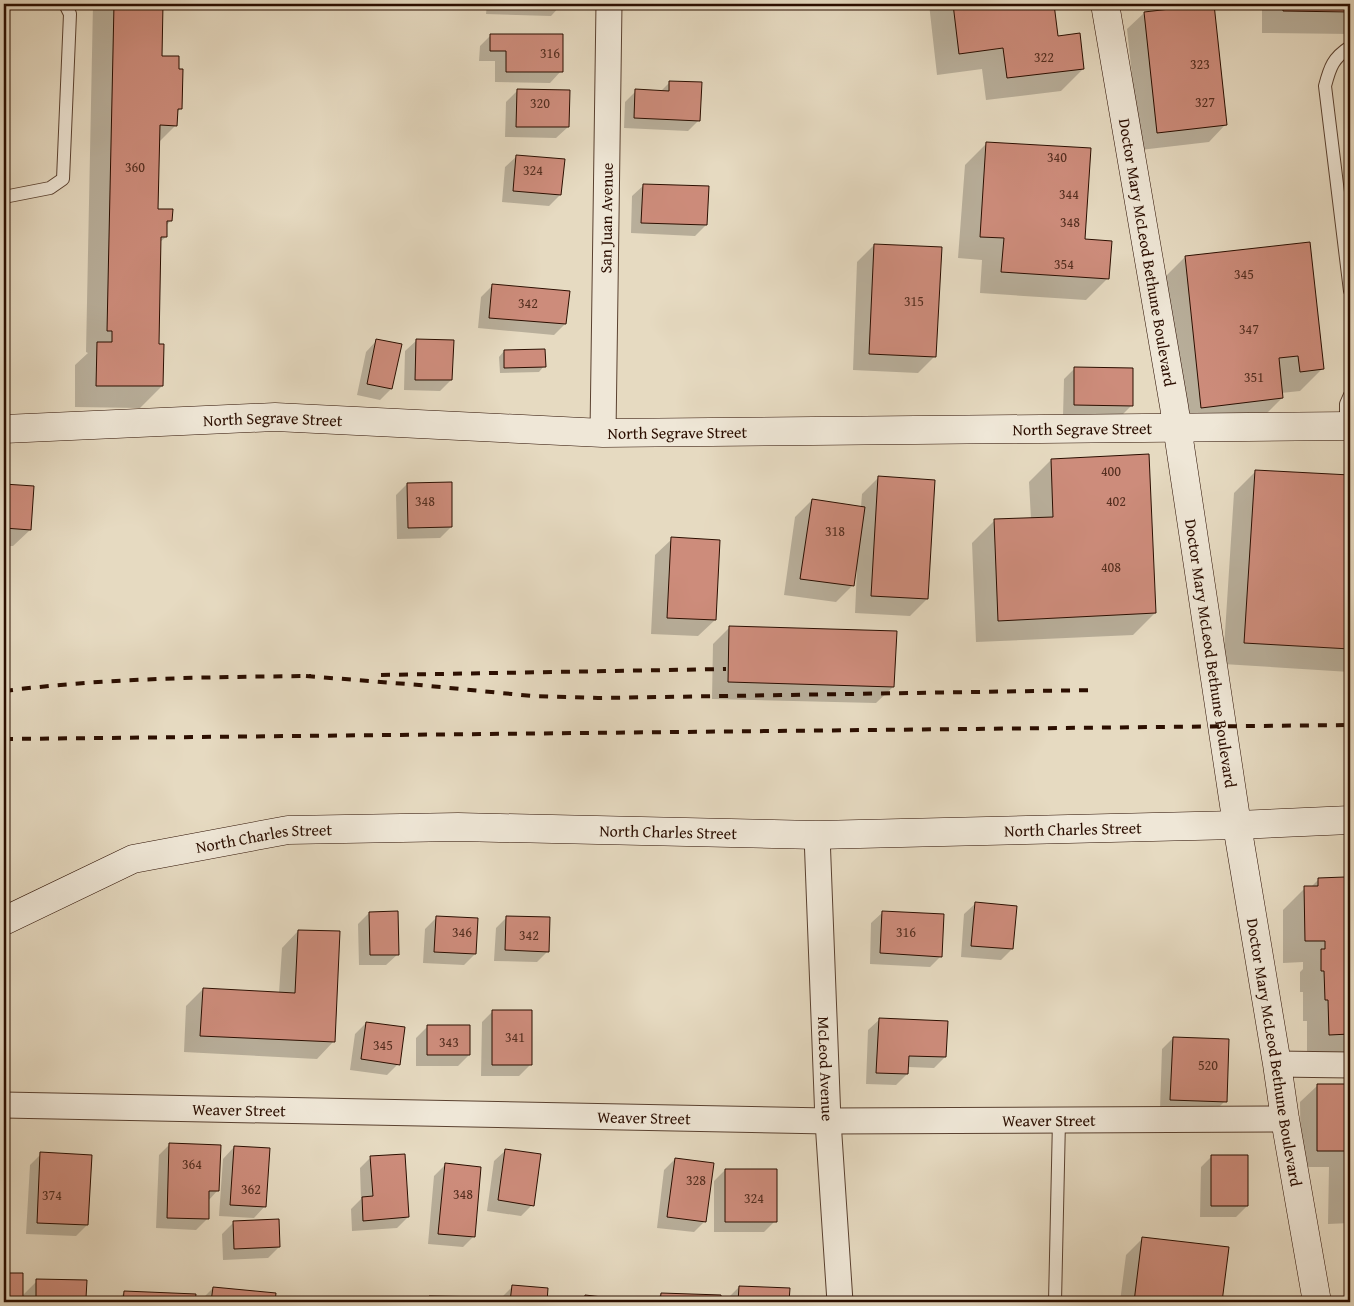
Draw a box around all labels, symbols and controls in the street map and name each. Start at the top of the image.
house number: 316 [540,43,560,63]
house number: 322 [1034,47,1054,67]
house number: 323 [1190,54,1210,74]
house number: 327 [1195,92,1215,112]
house number: 320 [530,93,550,113]
street label: Doctor Mary McLeod Bethune Boulevard [1113,117,1183,389]
house number: 340 [1047,147,1067,167]
house number: 360 [125,157,145,177]
house number: 324 [523,160,543,180]
street label: San Juan Avenue [593,162,619,274]
house number: 344 [1059,184,1079,204]
house number: 348 [1060,212,1080,232]
house number: 354 [1054,254,1074,274]
house number: 345 [1234,264,1254,284]
house number: 315 [904,291,924,311]
house number: 342 [518,293,538,313]
house number: 347 [1239,319,1259,339]
house number: 351 [1244,367,1264,387]
street label: North Segrave Street [202,405,343,432]
street label: North Segrave Street [1012,416,1153,441]
street label: North Segrave Street [607,420,748,445]
house number: 400 [1101,461,1121,481]
house number: 348 [415,491,435,511]
house number: 402 [1106,491,1126,511]
street label: Doctor Mary McLeod Bethune Boulevard [1179,517,1243,790]
house number: 318 [825,521,845,541]
house number: 408 [1101,557,1121,577]
street label: North Charles Street [1004,815,1142,843]
street label: North Charles Street [194,817,333,859]
street label: North Charles Street [599,818,738,845]
street label: Doctor Mary McLeod Bethune Boulevard [1241,916,1309,1189]
house number: 346 [452,922,472,942]
house number: 316 [896,922,916,942]
house number: 342 [519,925,539,945]
street label: McLeod Avenue [812,1016,840,1122]
house number: 341 [505,1027,525,1047]
house number: 343 [439,1032,459,1052]
house number: 345 [373,1035,393,1055]
house number: 520 [1198,1055,1218,1075]
street label: Weaver Street [192,1097,286,1122]
street label: Weaver Street [597,1105,691,1130]
street label: Weaver Street [1002,1108,1096,1132]
house number: 364 [182,1154,202,1174]
house number: 328 [686,1170,706,1190]
house number: 362 [241,1179,261,1199]
house number: 348 [453,1184,473,1204]
house number: 374 [42,1185,62,1205]
house number: 324 [744,1188,764,1208]

